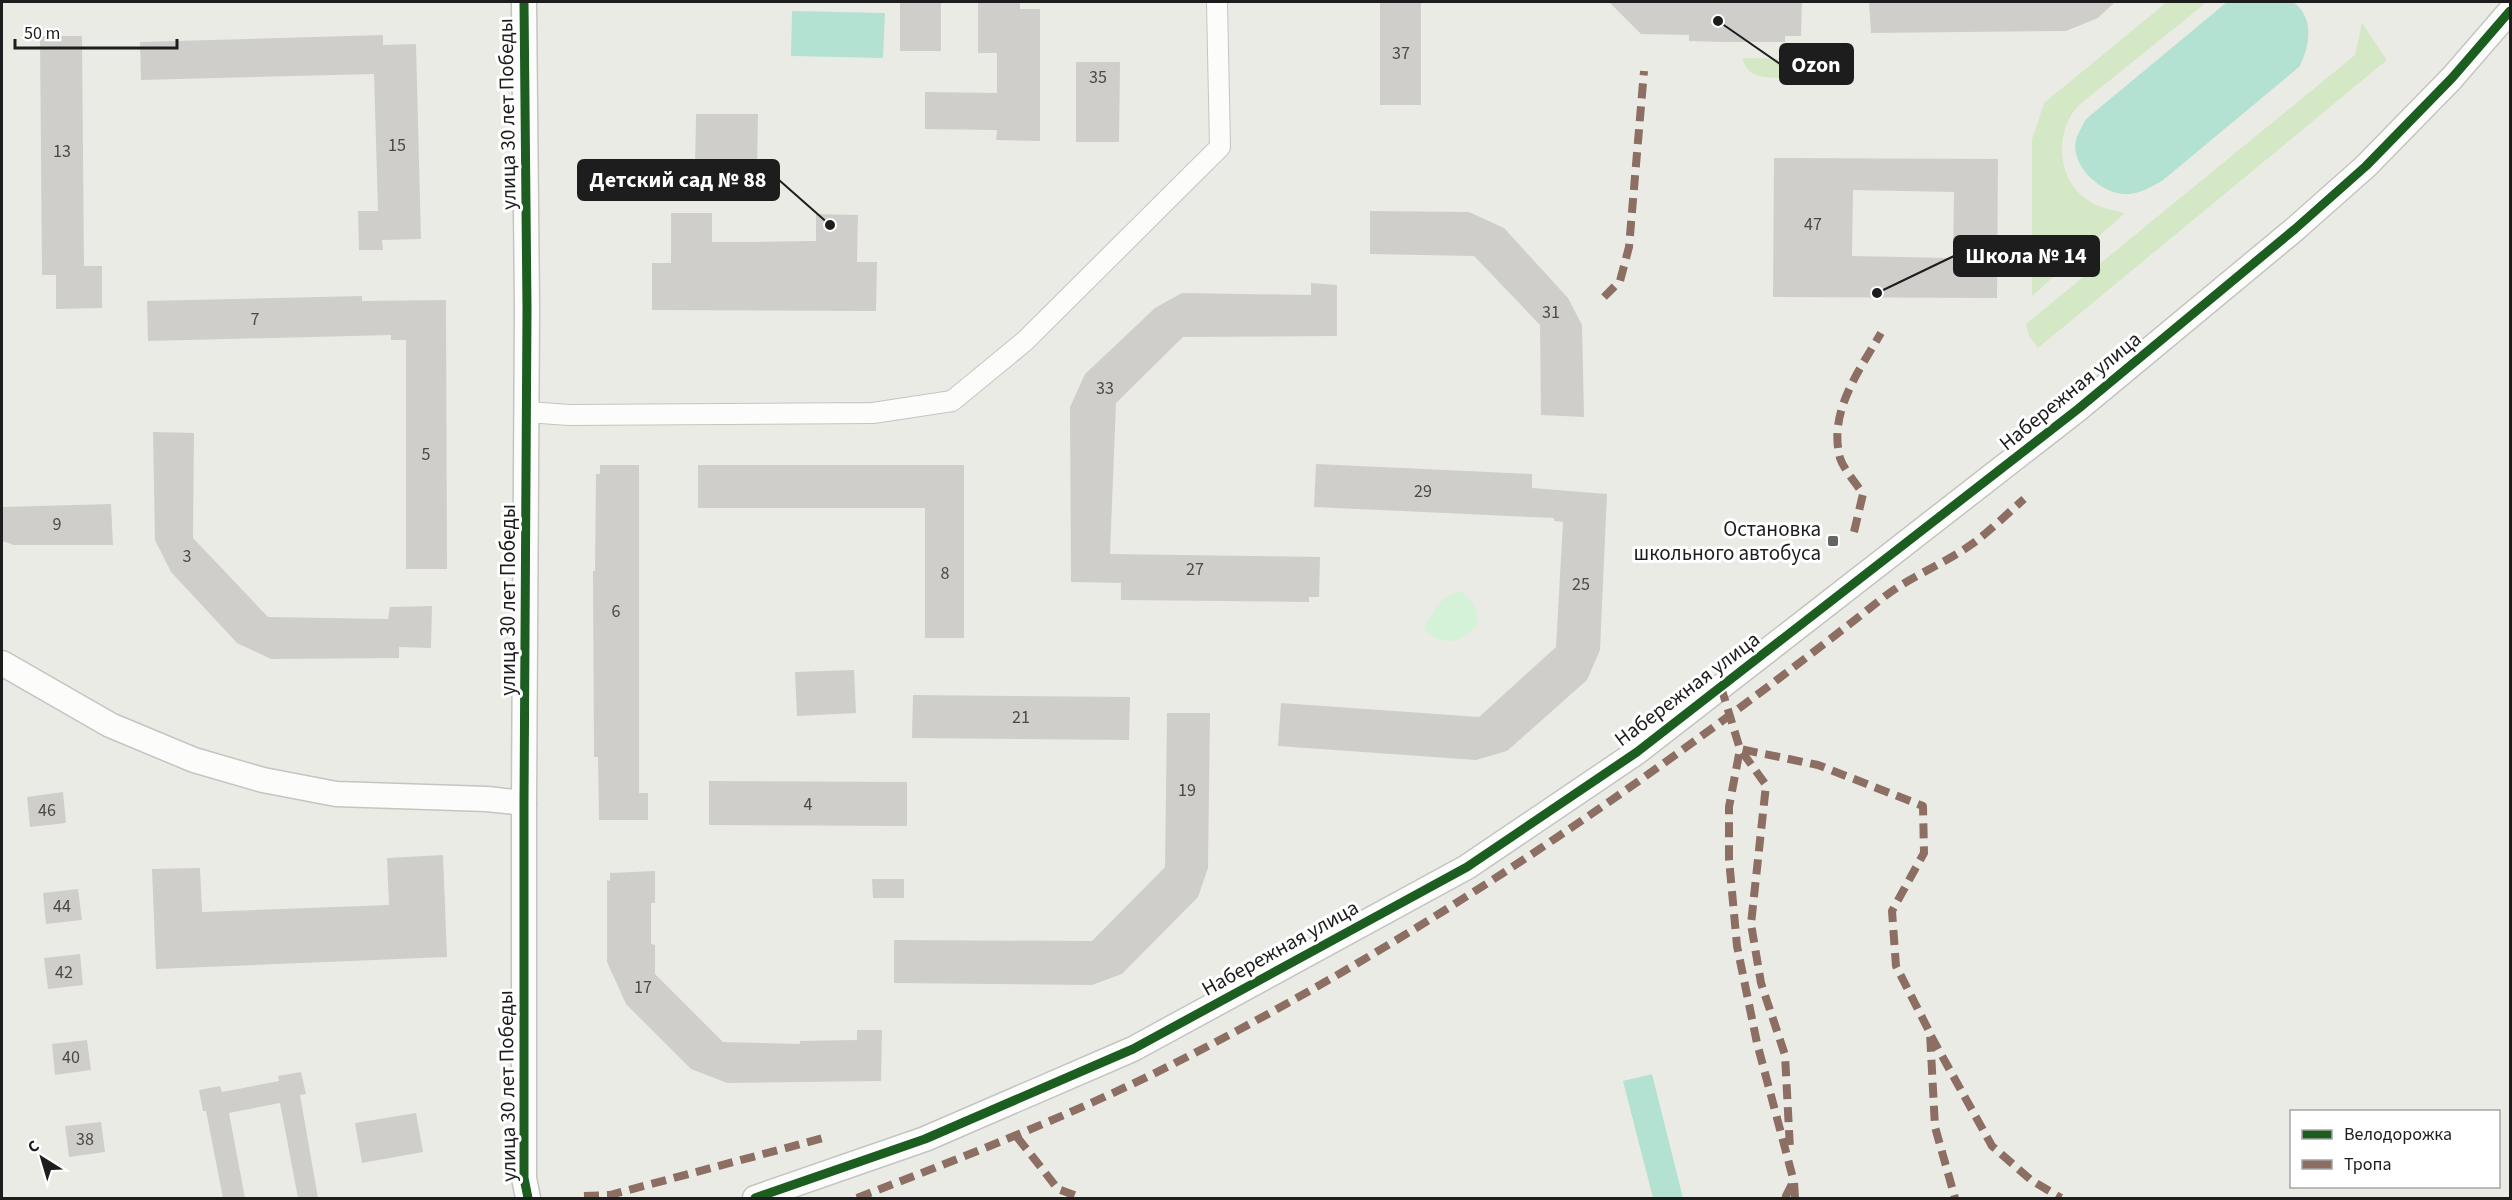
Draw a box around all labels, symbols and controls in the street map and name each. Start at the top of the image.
scale bar [15,12,177,50]
street label: улица 30 лет Победы [490,18,524,210]
text: 50 m [24,21,60,46]
house number: 37 [1392,41,1410,66]
callout: Ozon [1780,44,1853,84]
text: Ozon [1791,49,1841,81]
house number: 35 [1089,65,1107,90]
house number: 15 [388,133,406,158]
house number: 13 [53,139,71,164]
callout: Детский сад № 88 [578,160,779,200]
text: Детский сад № 88 [590,164,766,196]
house number: 47 [1804,212,1822,237]
callout: Школа № 14 [1954,236,2099,276]
text: Школа № 14 [1965,240,2087,272]
house number: 31 [1542,300,1560,325]
house number: 7 [251,307,260,332]
street label: Набережная улица [1993,324,2147,458]
house number: 33 [1096,376,1114,401]
house number: 5 [422,442,431,467]
house number: 29 [1414,479,1432,504]
street label: улица 30 лет Победы [493,504,523,696]
house number: 9 [53,512,62,537]
place label: Остановка школьного автобуса [1633,514,1821,568]
marker: Остановка школьного автобуса [1826,534,1840,548]
house number: 3 [183,544,192,569]
house number: 27 [1186,557,1204,582]
house number: 8 [941,561,950,586]
house number: 25 [1572,572,1590,597]
house number: 6 [612,599,621,624]
street label: Набережная улица [1608,624,1766,754]
house number: 21 [1012,705,1030,730]
house number: 19 [1178,778,1196,803]
house number: 4 [804,792,813,817]
house number: 46 [38,798,56,823]
street label: Набережная улица [1196,892,1364,1004]
house number: 44 [53,894,71,919]
house number: 42 [55,960,73,985]
house number: 17 [634,975,652,1000]
street label: улица 30 лет Победы [490,990,524,1182]
house number: 40 [62,1045,80,1070]
legend [2290,1110,2500,1188]
text: Велодорожка [2344,1122,2452,1147]
house number: 38 [76,1127,94,1152]
north arrow [12,1128,72,1188]
text: С [23,1135,44,1158]
text: Тропа [2344,1152,2392,1177]

